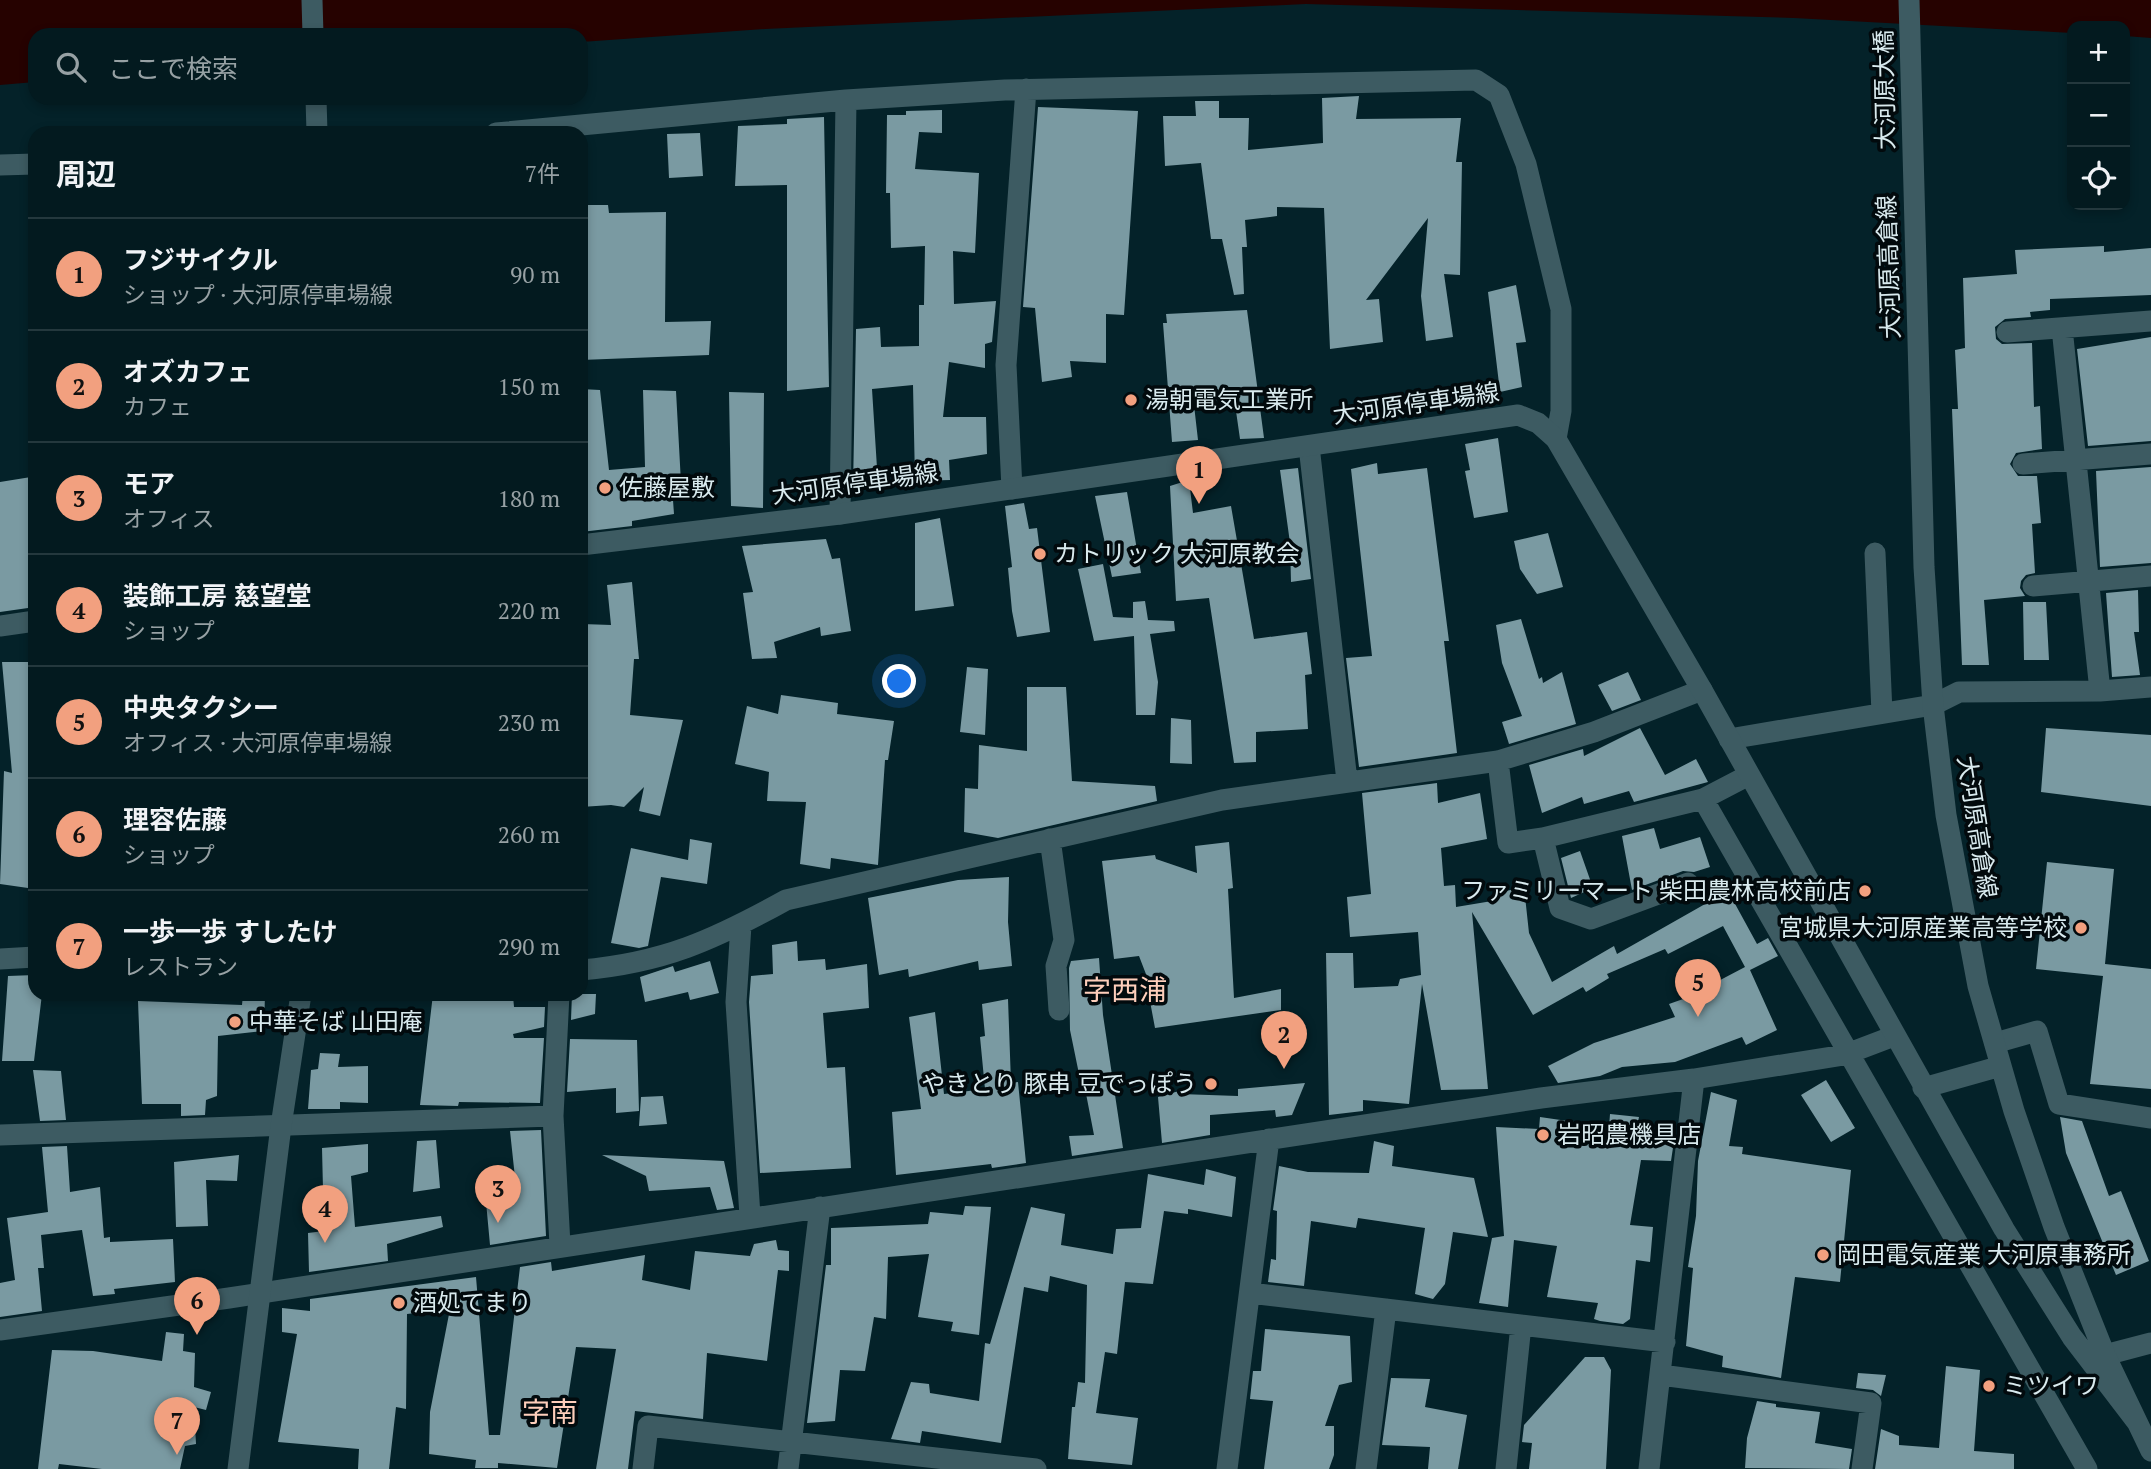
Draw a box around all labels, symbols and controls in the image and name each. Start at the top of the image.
map controls [2067,21,2130,210]
button: + [2067,21,2130,84]
search box [28,28,588,105]
street label: 大河原大橋 [1867,30,1901,150]
icon: search [52,48,90,86]
text: ここで検索 [108,51,238,85]
button: − [2067,84,2130,147]
button: locate [2067,147,2130,210]
text: 周辺 [56,154,116,194]
text: 7件 [525,158,560,189]
street label: 大河原高倉線 [1869,195,1907,340]
text: フジサイクル [123,242,278,276]
text: 1 [73,259,86,290]
text: 90 m [510,259,560,290]
text: ショップ · 大河原停車場線 [123,279,393,310]
text: オズカフェ [123,354,253,388]
text: 2 [73,371,86,402]
text: 150 m [498,371,560,402]
street label: 大河原停車場線 [1330,375,1501,431]
place label: 湯朝電気工業所 [1145,383,1313,415]
text: カフェ [123,391,192,422]
marker: 湯朝電気工業所 [1123,392,1139,408]
pin: 1 [1176,446,1222,504]
street label: 大河原停車場線 [769,455,940,511]
text: モア [123,466,175,500]
place label: 佐藤屋敷 [619,471,715,503]
marker: 佐藤屋敷 [597,480,613,496]
text: 3 [73,483,86,514]
text: 180 m [498,483,560,514]
text: オフィス [123,503,215,534]
place label: カトリック 大河原教会 [1054,537,1300,569]
marker: カトリック 大河原教会 [1032,546,1048,562]
text: 装飾工房 慈望堂 [123,578,312,612]
text: 4 [73,595,86,626]
text: 220 m [498,595,560,626]
text: ショップ [123,615,215,646]
your location [882,664,916,698]
text: 中央タクシー [123,690,279,724]
text: 5 [73,707,86,738]
text: 230 m [498,707,560,738]
text: オフィス · 大河原停車場線 [123,727,392,758]
street label: 大河原高倉線 [1951,753,2005,900]
text: 理容佐藤 [123,802,227,836]
text: 6 [73,819,86,850]
text: 260 m [498,819,560,850]
text: ショップ [123,839,215,870]
place label: ファミリーマート 柴田農林高校前店 [1461,874,1851,906]
marker: ファミリーマート 柴田農林高校前店 [1857,883,1873,899]
place label: 宮城県大河原産業高等学校 [1779,911,2067,943]
text: 一歩一歩 すしたけ [123,914,338,948]
marker: 宮城県大河原産業高等学校 [2073,920,2089,936]
text: 7 [73,931,86,962]
text: 290 m [498,931,560,962]
text: レストラン [123,951,238,982]
pin: 5 [1675,959,1721,1017]
district label: 字西浦 [1083,971,1167,1008]
place label: 中華そば 山田庵 [249,1005,423,1037]
pin: 2 [1261,1011,1307,1069]
marker: 中華そば 山田庵 [227,1014,243,1030]
place label: やきとり 豚串 豆でっぽう [921,1067,1197,1099]
marker: やきとり 豚串 豆でっぽう [1203,1076,1219,1092]
place label: 岩昭農機具店 [1557,1118,1701,1150]
marker: 岩昭農機具店 [1535,1127,1551,1143]
pin: 3 [475,1165,521,1223]
pin: 4 [302,1185,348,1243]
place label: 岡田電気産業 大河原事務所 [1837,1238,2131,1270]
marker: 岡田電気産業 大河原事務所 [1815,1247,1831,1263]
pin: 6 [174,1277,220,1335]
place label: 酒処てまり [413,1286,532,1318]
marker: 酒処てまり [391,1295,407,1311]
place label: ミツイワ [2003,1369,2099,1401]
marker: ミツイワ [1981,1378,1997,1394]
district label: 字南 [522,1393,578,1430]
pin: 7 [154,1397,200,1455]

